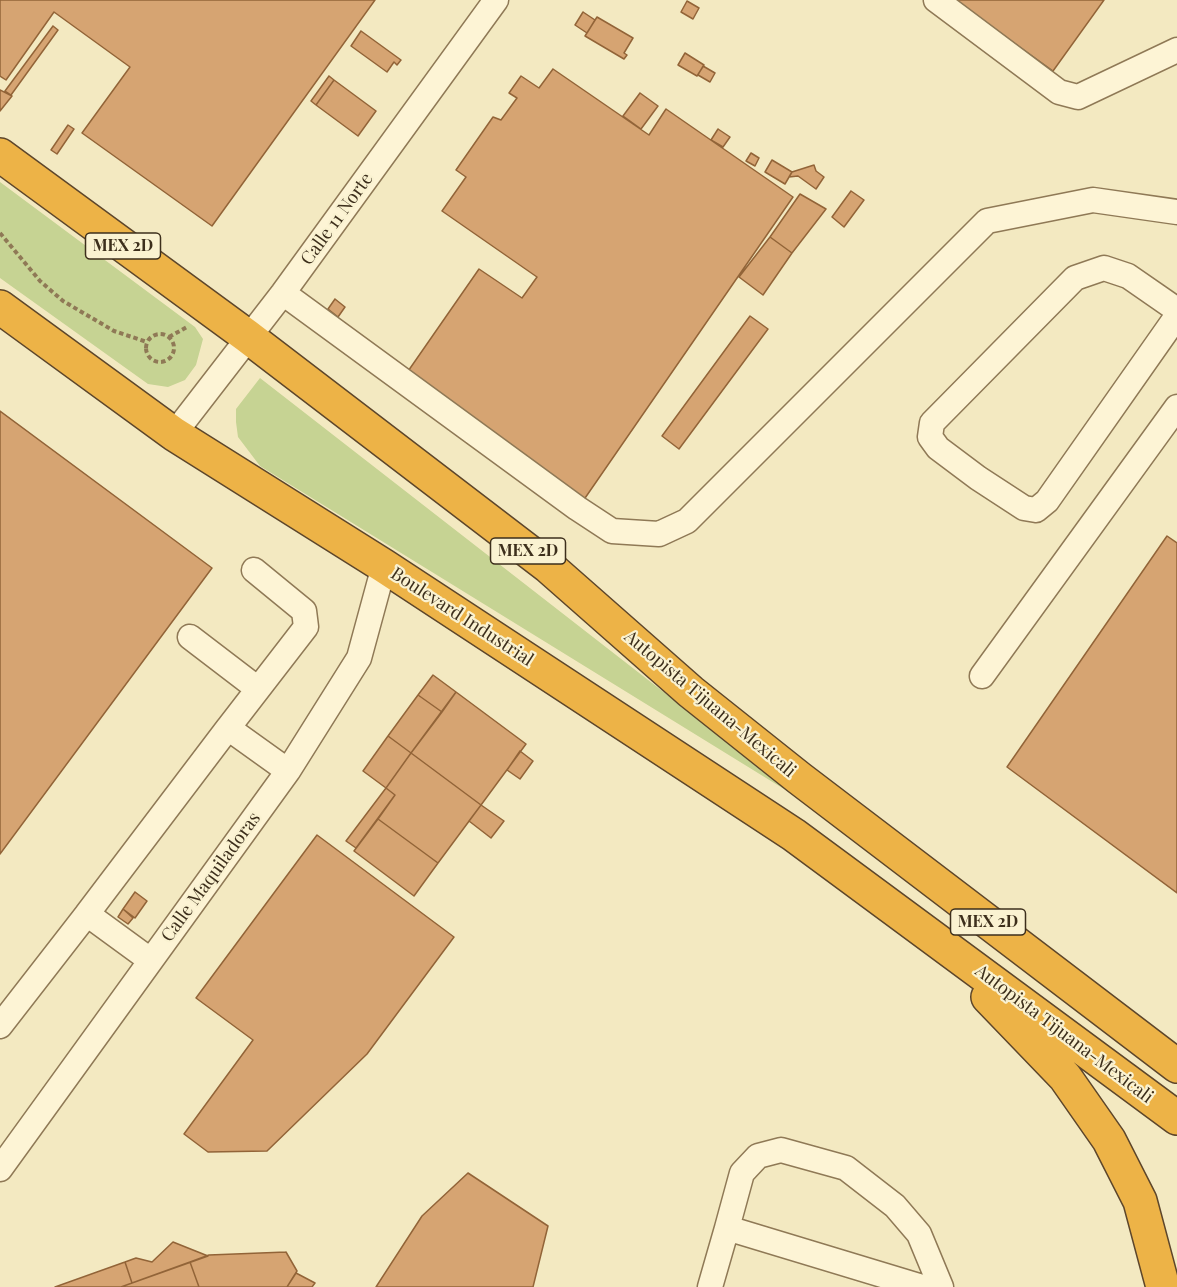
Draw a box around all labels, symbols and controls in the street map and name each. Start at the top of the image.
street label: Calle 11 Norte [296,169,378,269]
road number: MEX 2D [86,233,160,259]
road number: MEX 2D [490,538,566,564]
street label: Boulevard Industrial [387,563,537,671]
street label: Autopista Tijuana-Mexicali [620,626,800,782]
street label: Calle Maquiladoras [157,808,265,946]
road number: MEX 2D [950,909,1026,935]
street label: Autopista Tijuana-Mexicali [971,960,1157,1108]

